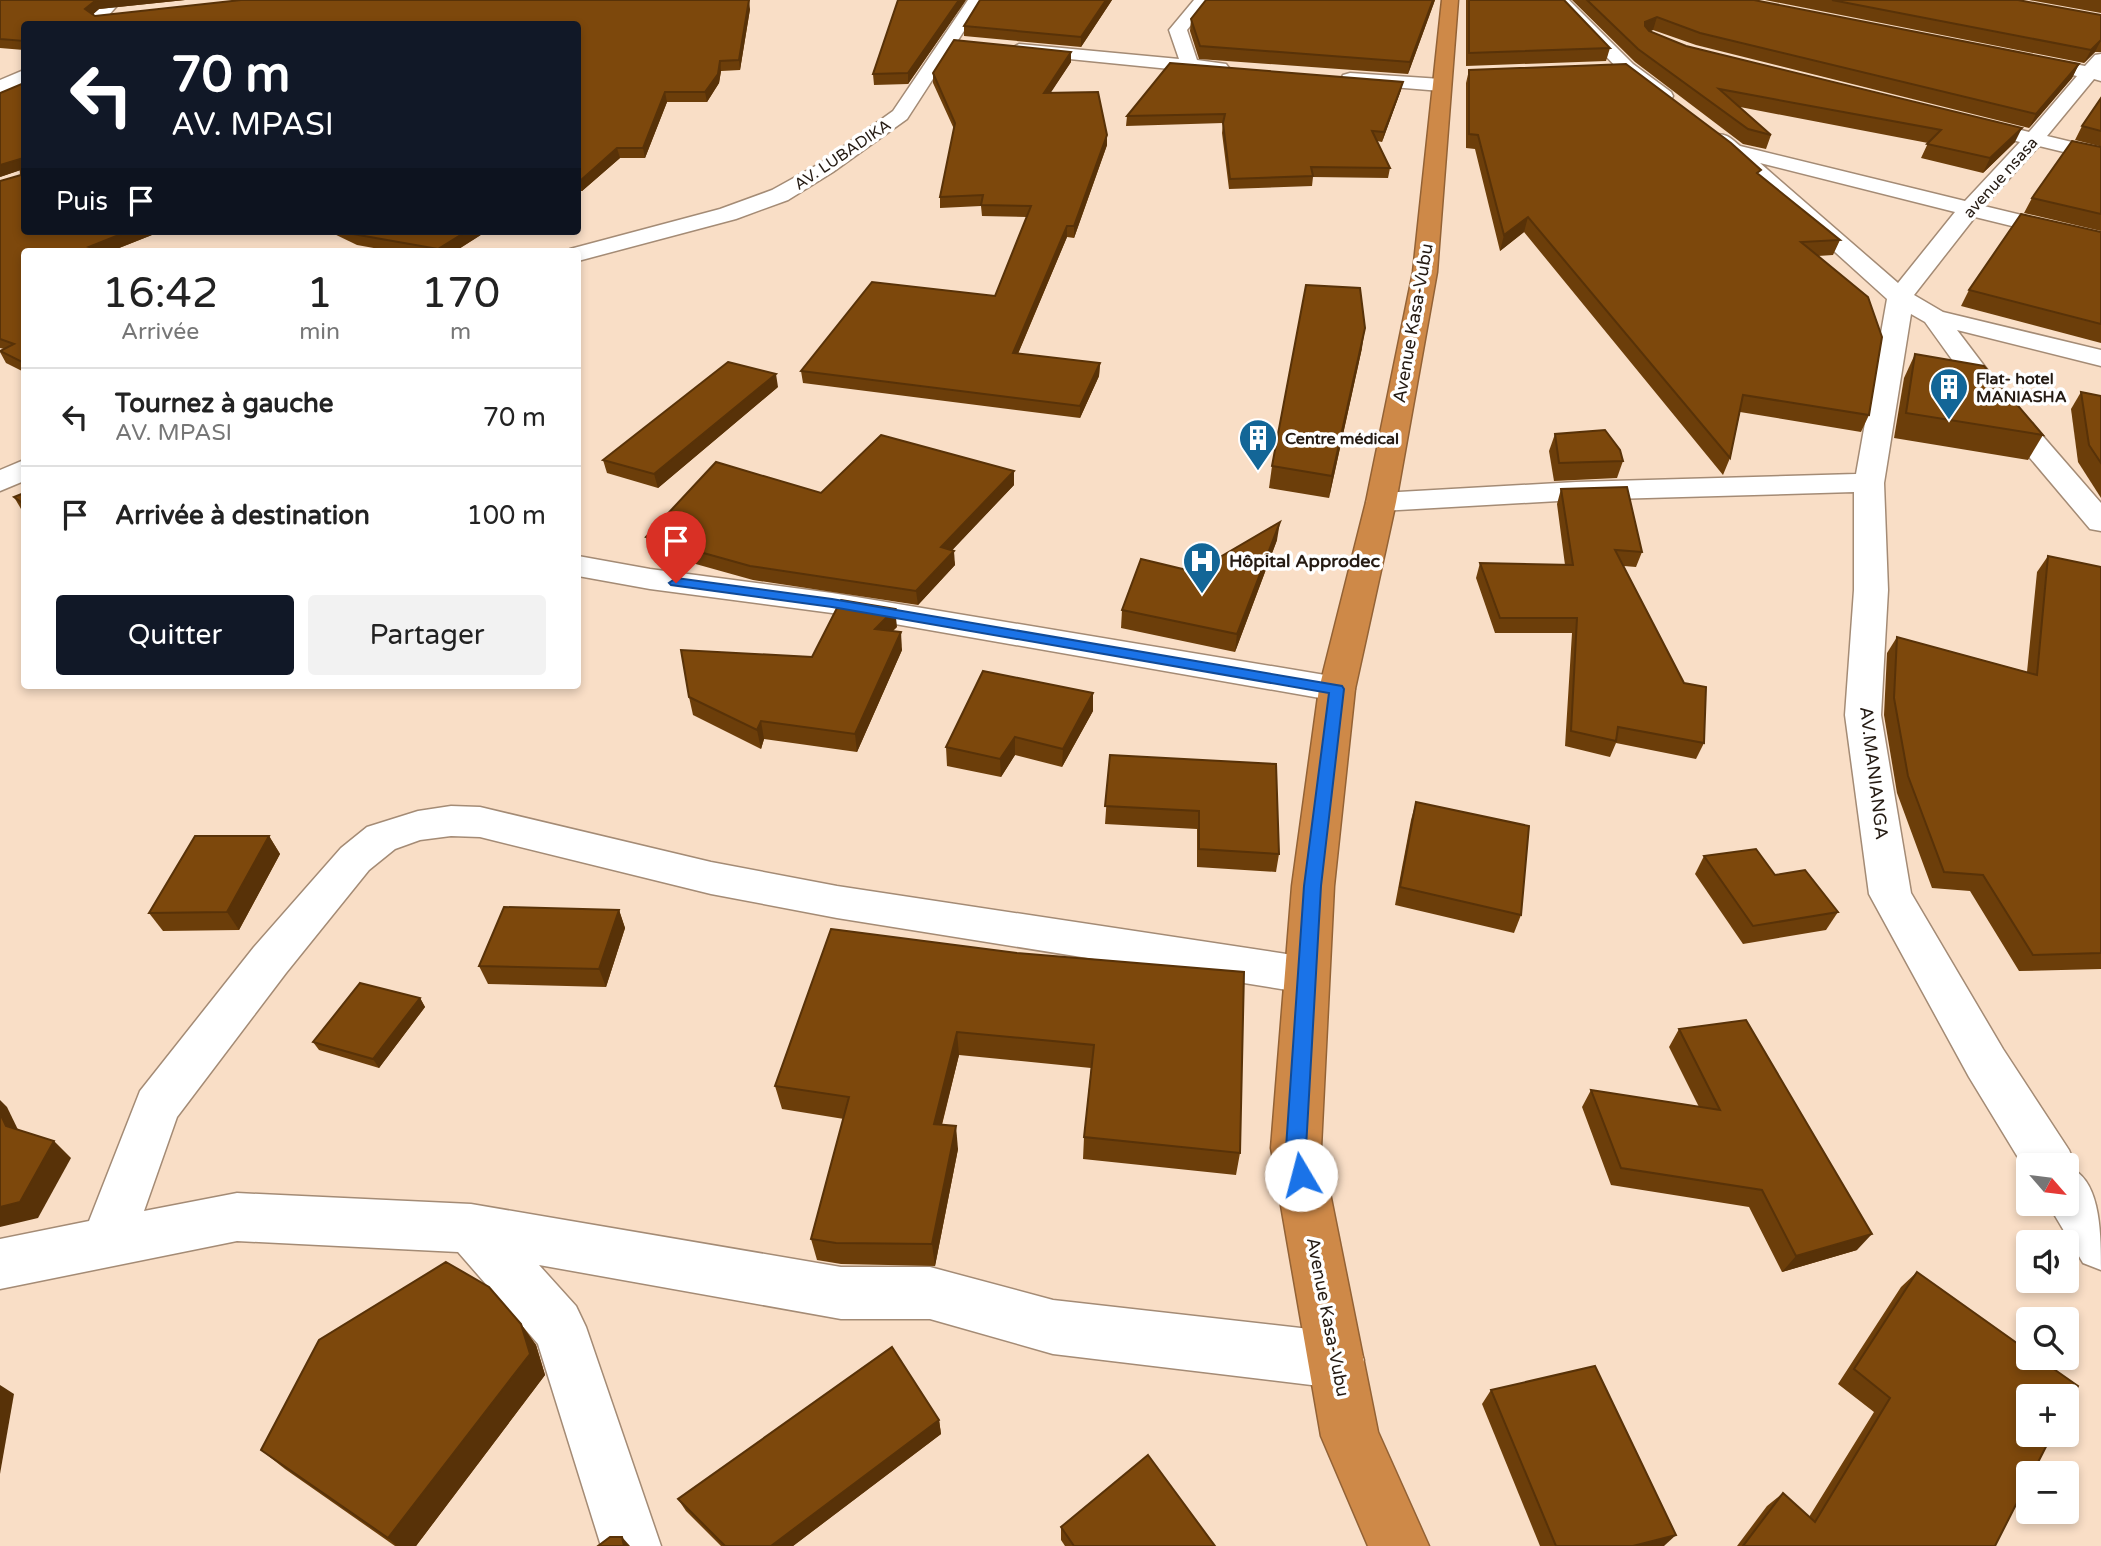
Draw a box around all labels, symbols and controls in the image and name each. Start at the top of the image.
text: 70 m [171,46,290,105]
icon: left [56,49,147,140]
text: AV. MPASI [171,106,334,144]
street label: AV. LUBADIKA [790,115,895,195]
street label: avenue nsasa [1959,133,2042,222]
icon: arrive [122,182,160,220]
text: Puis [56,186,108,217]
street label: Avenue Kasa-Vubu [1388,241,1438,405]
text: 16:42 [102,268,218,319]
text: 1 [306,268,333,319]
text: 170 [421,268,500,319]
text: Arrivée [121,318,199,346]
text: min [299,318,340,346]
text: m [450,318,471,346]
building icon: Flat- hotel MANIASHA [1928,366,1970,421]
place label: Flat- hotel MANIASHA [1976,369,2067,407]
text: Tournez à gauche [115,388,334,419]
icon: left [56,398,94,436]
text: 70 m [483,402,546,433]
building icon: Centre médical [1237,417,1279,472]
text: AV. MPASI [115,419,232,447]
place label: Centre médical [1285,429,1399,449]
icon: arrive [56,496,94,534]
text: Arrivée à destination [115,500,370,531]
text: 100 m [466,500,546,531]
pin [646,511,706,583]
icon: arrive [657,522,695,560]
hospital icon: Hôpital Approdec [1181,540,1223,595]
place label: Hôpital Approdec [1229,550,1380,572]
button: Quitter [56,595,294,675]
button: Partager [308,595,546,675]
street label: AV.MANIANGA [1855,705,1893,841]
position arrow [1264,1138,1338,1212]
north arrow [2016,1153,2079,1216]
map controls [2016,1153,2079,1524]
button: sound [2016,1230,2079,1293]
street label: Avenue Kasa-Vubu [1302,1235,1354,1399]
button: search [2016,1307,2079,1370]
button: + [2016,1384,2079,1447]
button: − [2016,1461,2079,1524]

